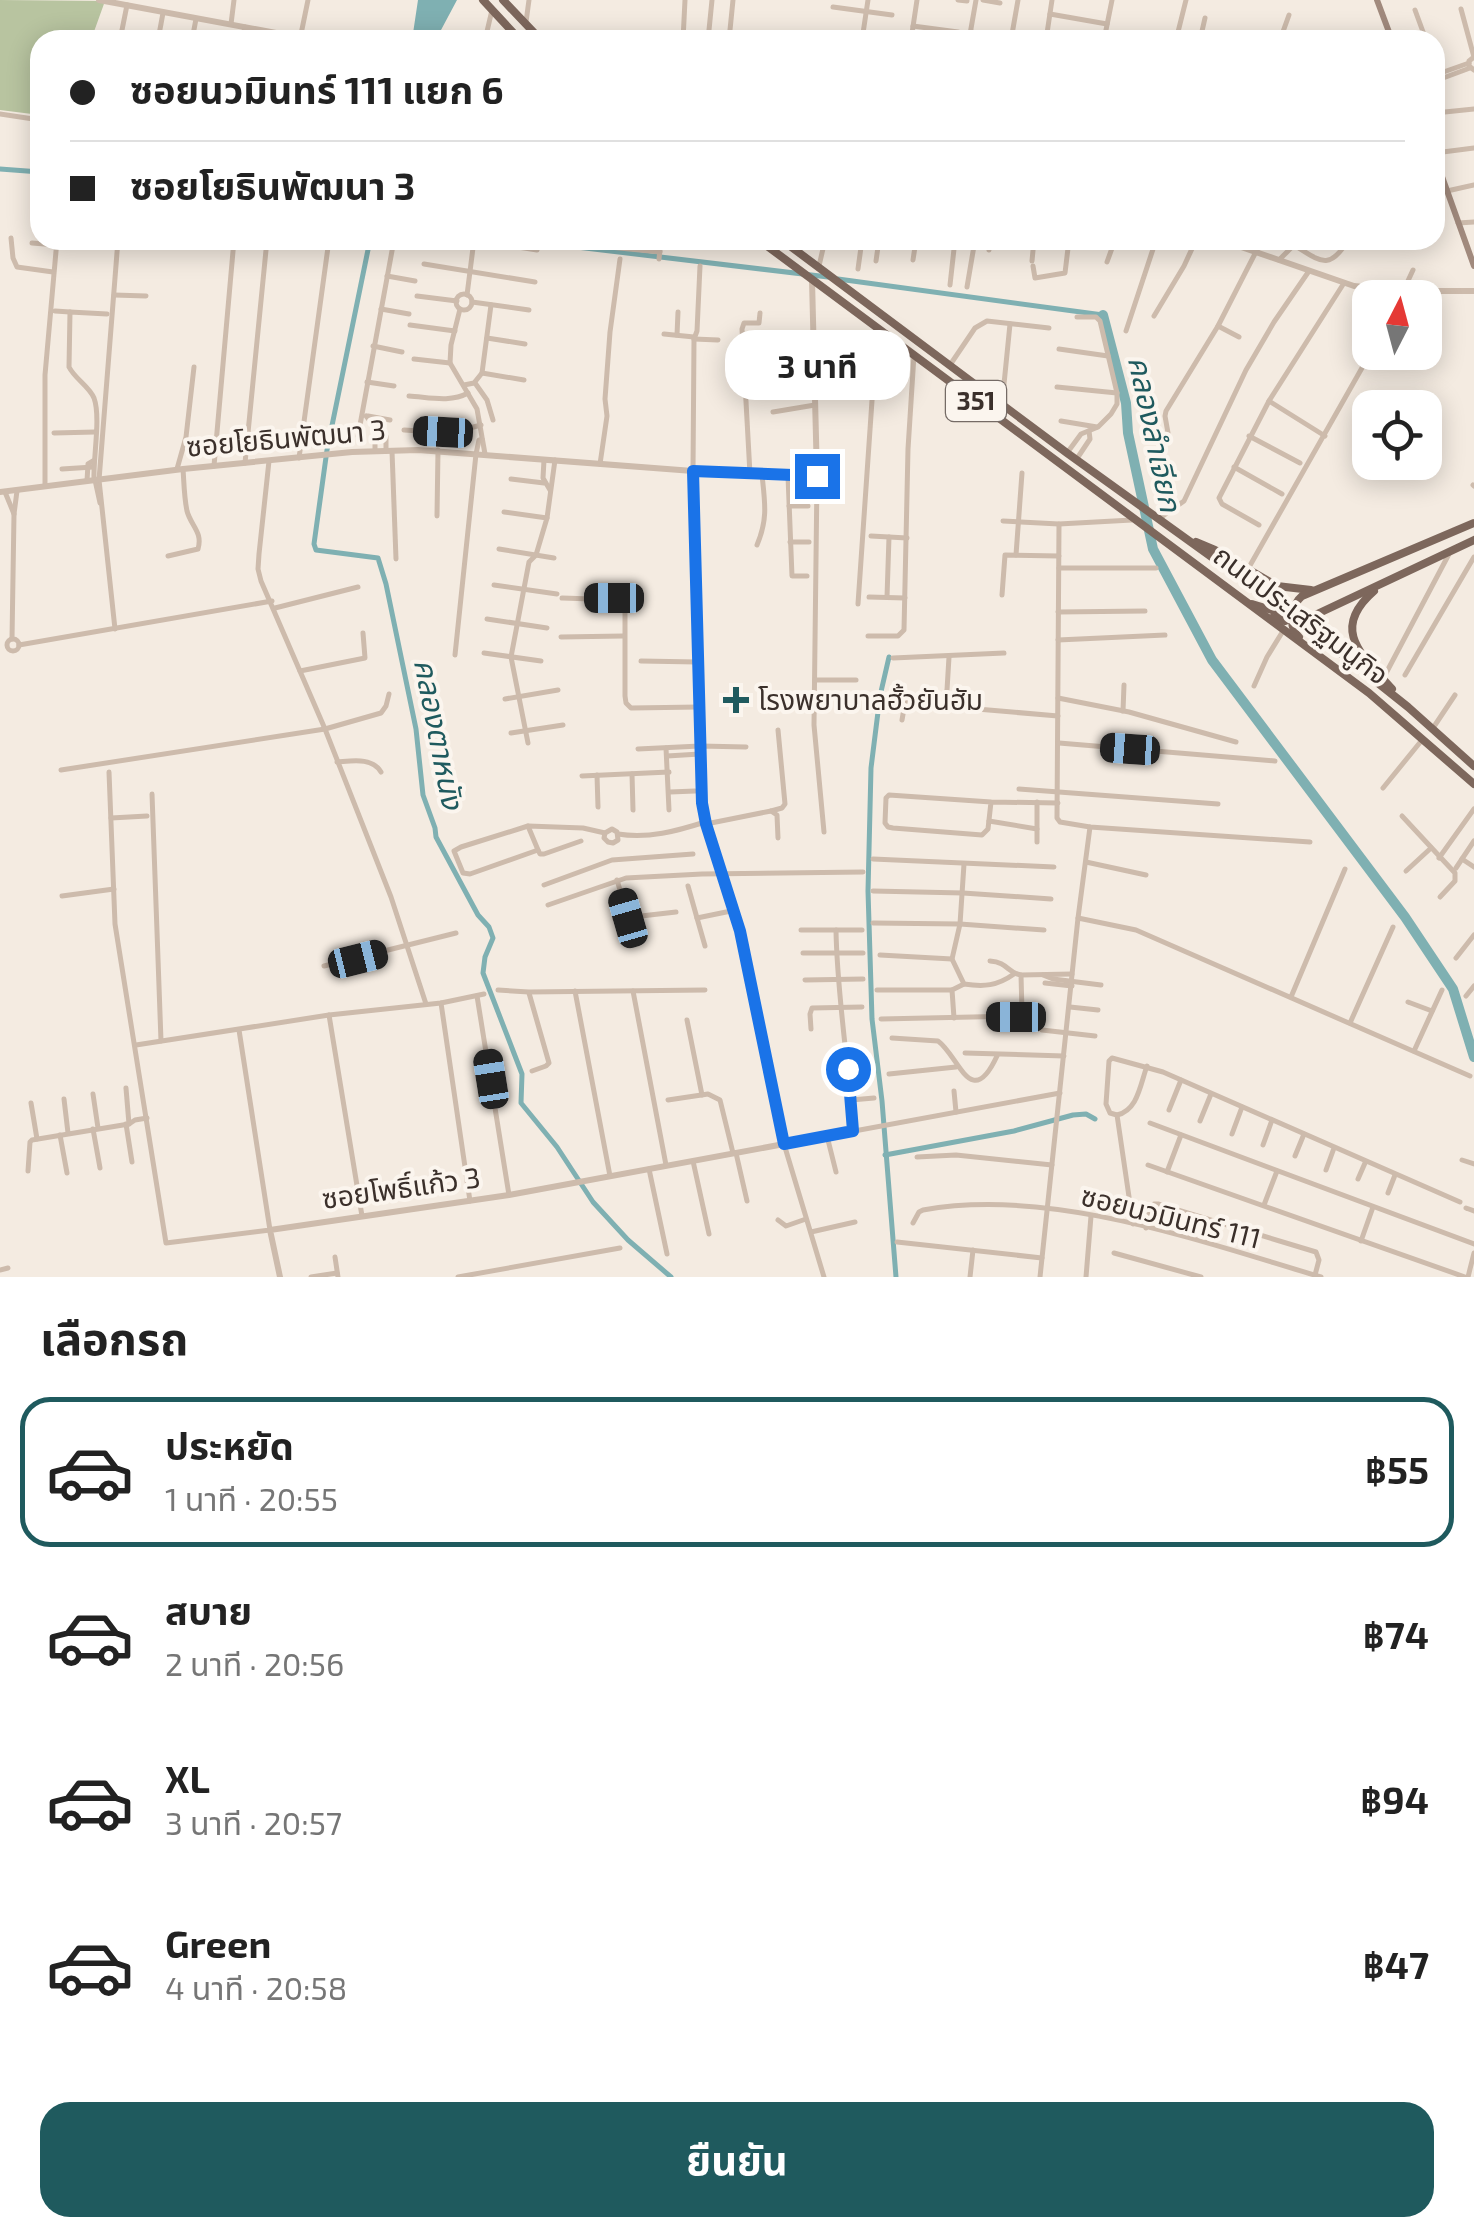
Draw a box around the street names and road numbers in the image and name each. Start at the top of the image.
road number: 351 [946,381,1006,421]
street label: ซอยโยธินพัฒนา 3 [185,411,387,463]
street label: ถนนประเสริฐมนูกิจ [1206,537,1396,693]
street label: ซอยโพธิ์แก้ว 3 [320,1159,482,1215]
street label: ซอยนวมินทร์ 111 [1078,1177,1265,1255]

